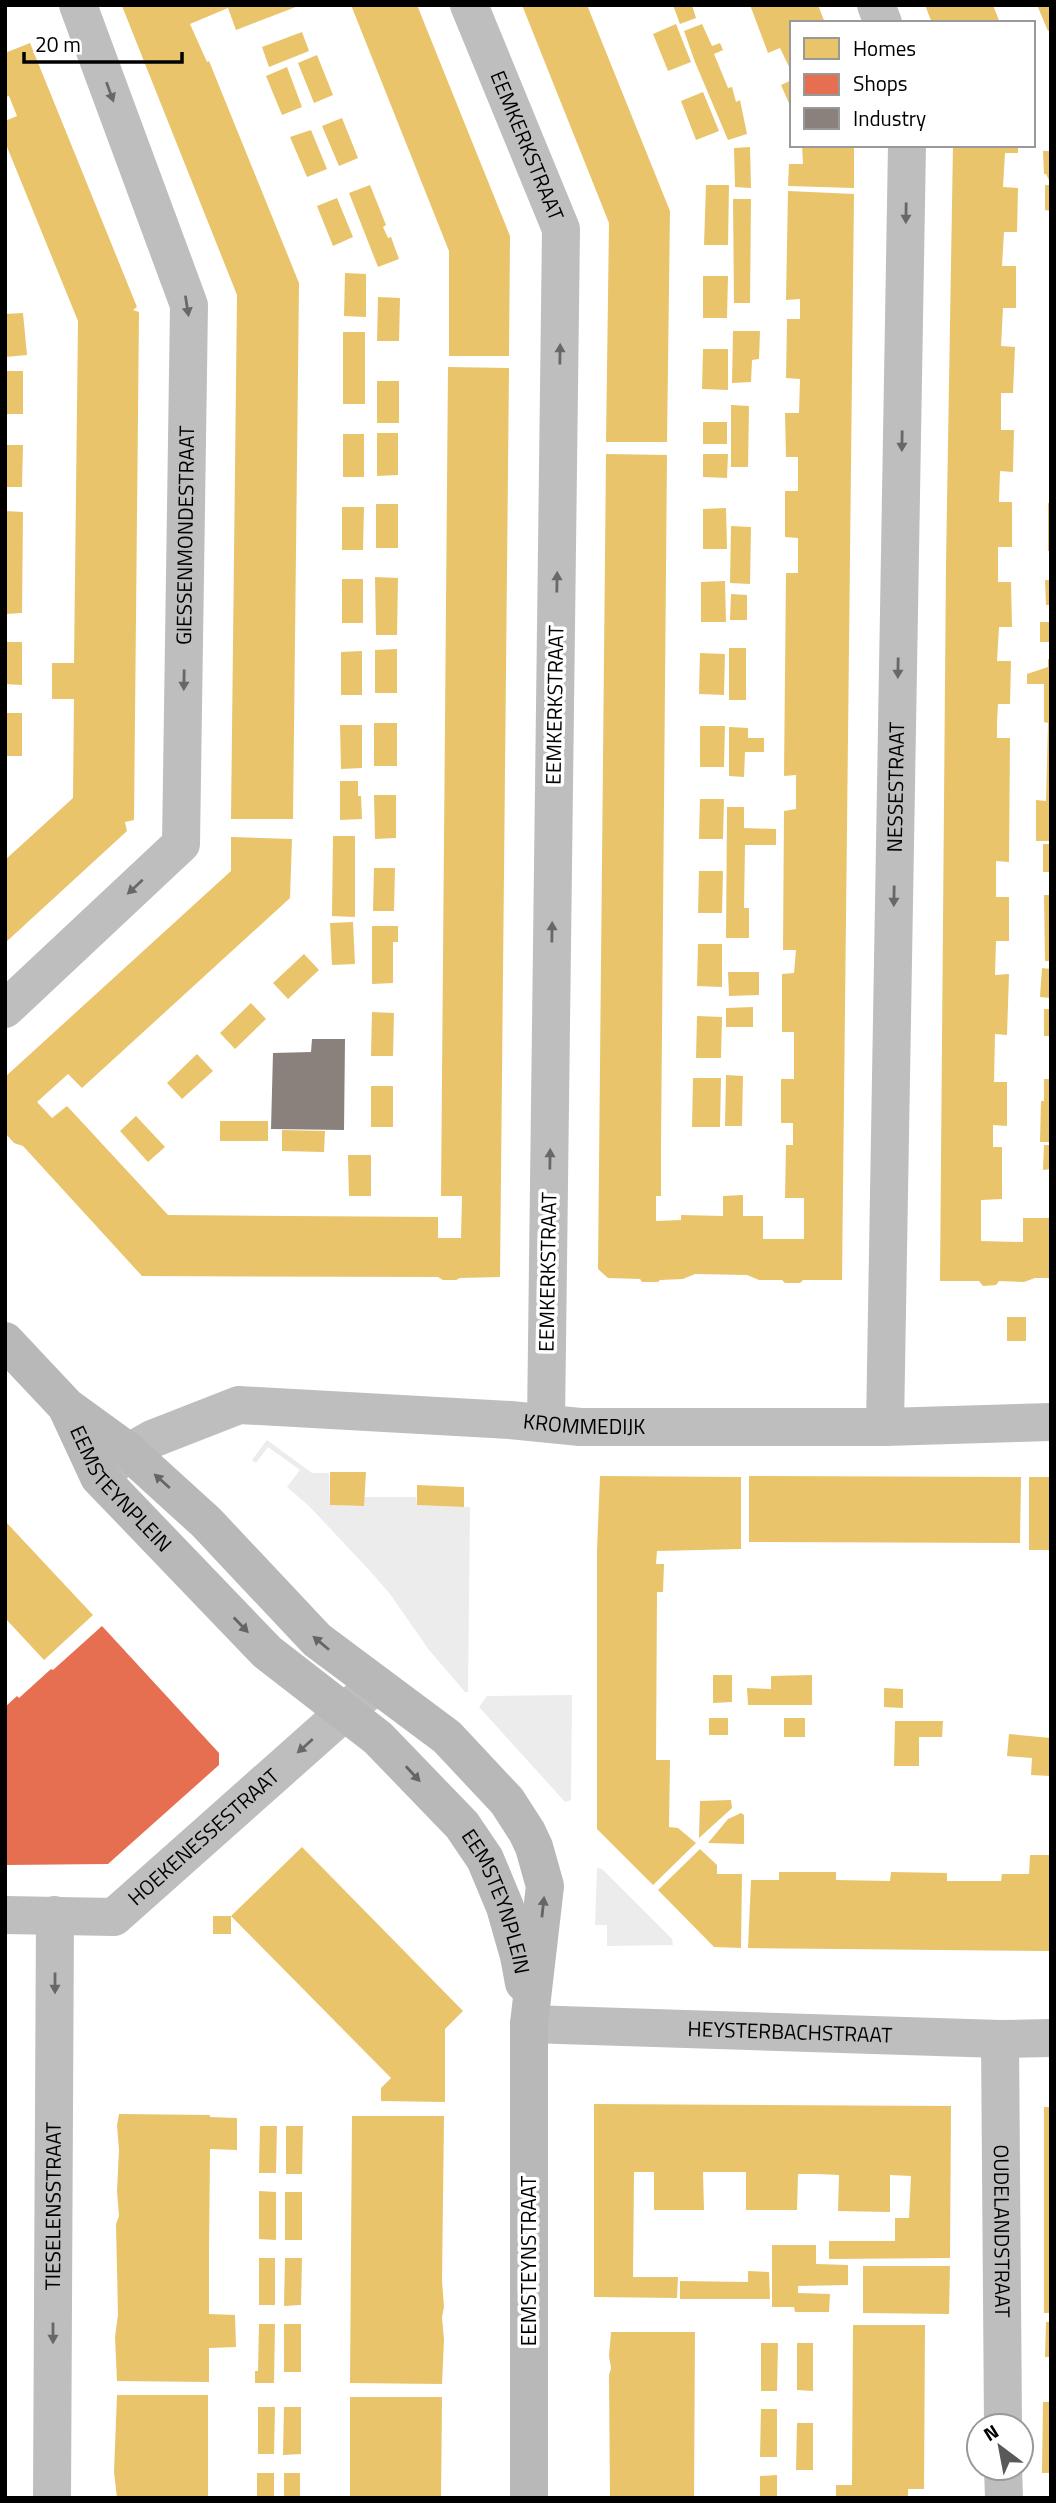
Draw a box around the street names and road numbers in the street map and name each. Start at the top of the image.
street label: EEMKERKSTRAAT [483,65,573,225]
street label: GIESSENMONDESTRAAT [167,425,202,645]
street label: EEMKERKSTRAAT [537,625,571,785]
street label: NESSESTRAAT [878,722,912,853]
street label: EEMKERKSTRAAT [530,1192,564,1352]
street label: KROMMEDIJK [522,1404,645,1442]
street label: EEMSTEYNPLEIN [62,1420,180,1559]
street label: HOEKENESSESTRAAT [120,1760,286,1913]
street label: EEMSTEYNPLEIN [454,1822,539,1976]
street label: HEYSTERBACHSTRAAT [687,2012,893,2051]
street label: TIESELENSSTRAAT [36,2122,69,2290]
street label: OUDELANDSTRAAT [986,2144,1019,2318]
street label: EEMSTEYNSTRAAT [512,2176,544,2346]

